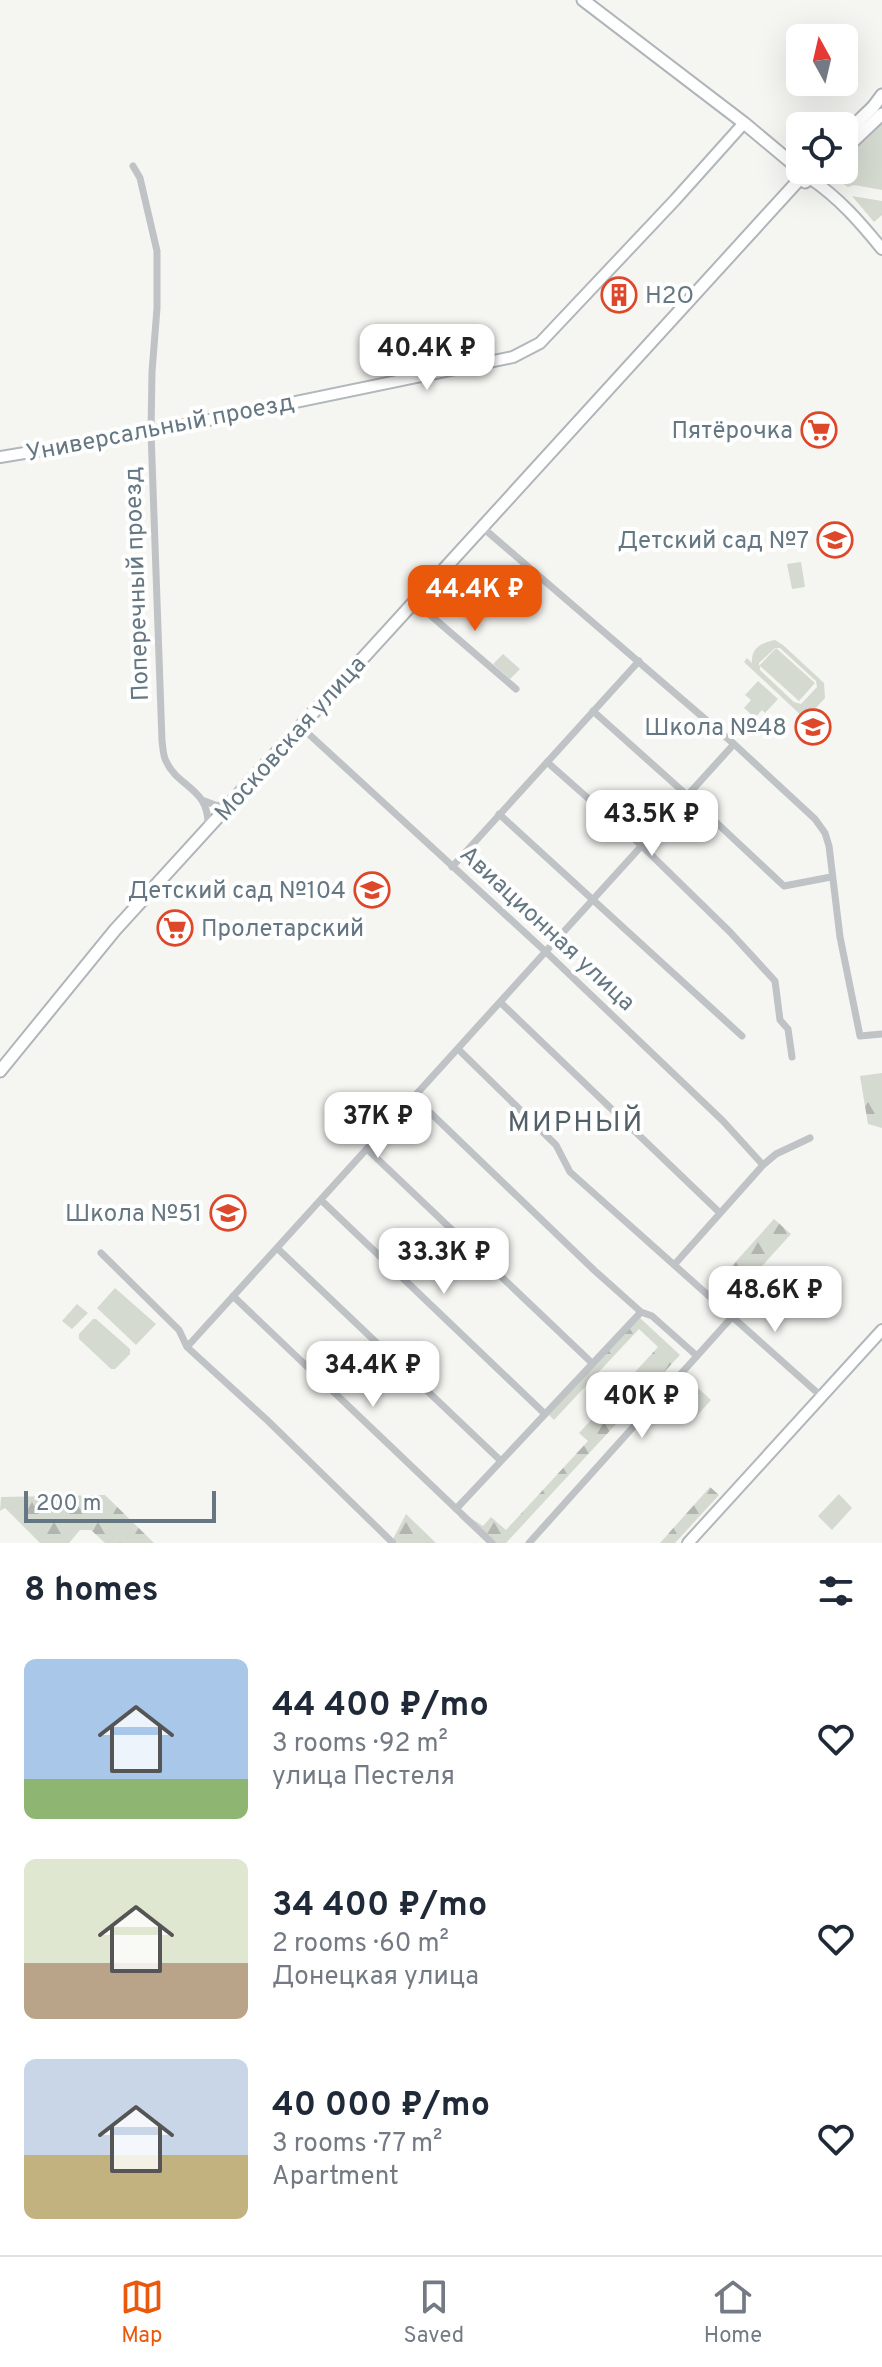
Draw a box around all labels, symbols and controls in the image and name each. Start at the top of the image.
north arrow [786,24,858,96]
map controls [786,24,858,184]
button: locate [786,112,858,184]
building icon: Н2О [600,276,638,314]
place label: Н2О [645,282,694,312]
pin: 40.4K ₽ [353,324,501,392]
text: 40.4K ₽ [378,333,476,366]
street label: Универсальный проезд [24,388,297,470]
supermarket icon: Пятёрочка [800,411,838,449]
place label: Пятёрочка [672,417,793,447]
street label: Поперечный проезд [119,466,157,702]
school or university icon: Детский сад №7 [816,521,854,559]
place label: Детский сад №7 [617,527,809,557]
pin: 44.4K ₽ [401,565,549,633]
text: 44.4K ₽ [426,574,524,607]
street label: Московская улица [209,650,374,828]
school or university icon: Школа №48 [794,708,832,746]
place label: Школа №48 [644,714,787,744]
pin: 43.5K ₽ [578,790,726,858]
text: 43.5K ₽ [604,799,700,832]
street label: Авиационная улица [453,840,641,1019]
school or university icon: Детский сад №104 [353,871,391,909]
place label: Детский сад №104 [128,877,346,907]
supermarket icon: Пролетарский [156,909,194,947]
place label: Пролетарский [201,915,364,945]
pin: 37K ₽ [322,1092,434,1160]
text: 37K ₽ [342,1101,414,1134]
district label: МИРНЫЙ [508,1104,644,1142]
school or university icon: Школа №51 [209,1194,247,1232]
place label: Школа №51 [65,1200,202,1230]
pin: 33.3K ₽ [370,1228,518,1296]
text: 33.3K ₽ [397,1237,491,1270]
pin: 48.6K ₽ [701,1266,849,1334]
text: 48.6K ₽ [727,1275,823,1308]
pin: 34.4K ₽ [299,1341,447,1409]
text: 34.4K ₽ [324,1350,422,1383]
pin: 40K ₽ [586,1372,698,1440]
text: 40K ₽ [604,1381,680,1414]
scale bar [24,1487,216,1523]
text: 200 m [36,1491,101,1518]
icon: filters [814,1569,858,1613]
text: 8 homes [24,1570,158,1613]
text: 44 400 ₽/mo [272,1685,489,1728]
icon: home [88,1691,184,1787]
icon: heart [814,1717,858,1761]
text: 3 rooms · 92 m² [272,1728,448,1761]
text: улица Пестеля [272,1761,455,1794]
text: 34 400 ₽/mo [272,1885,487,1928]
icon: home [88,1891,184,1987]
icon: heart [814,1917,858,1961]
text: 2 rooms · 60 m² [272,1928,449,1961]
text: Донецкая улица [272,1961,479,1994]
text: 40 000 ₽/mo [272,2085,490,2128]
icon: home [88,2091,184,2187]
icon: heart [814,2117,858,2161]
text: 3 rooms · 77 m² [272,2128,442,2161]
text: Apartment [272,2161,399,2194]
tab: Map [120,2275,164,2350]
tab: Saved [404,2275,464,2350]
tab: Home [704,2275,762,2350]

